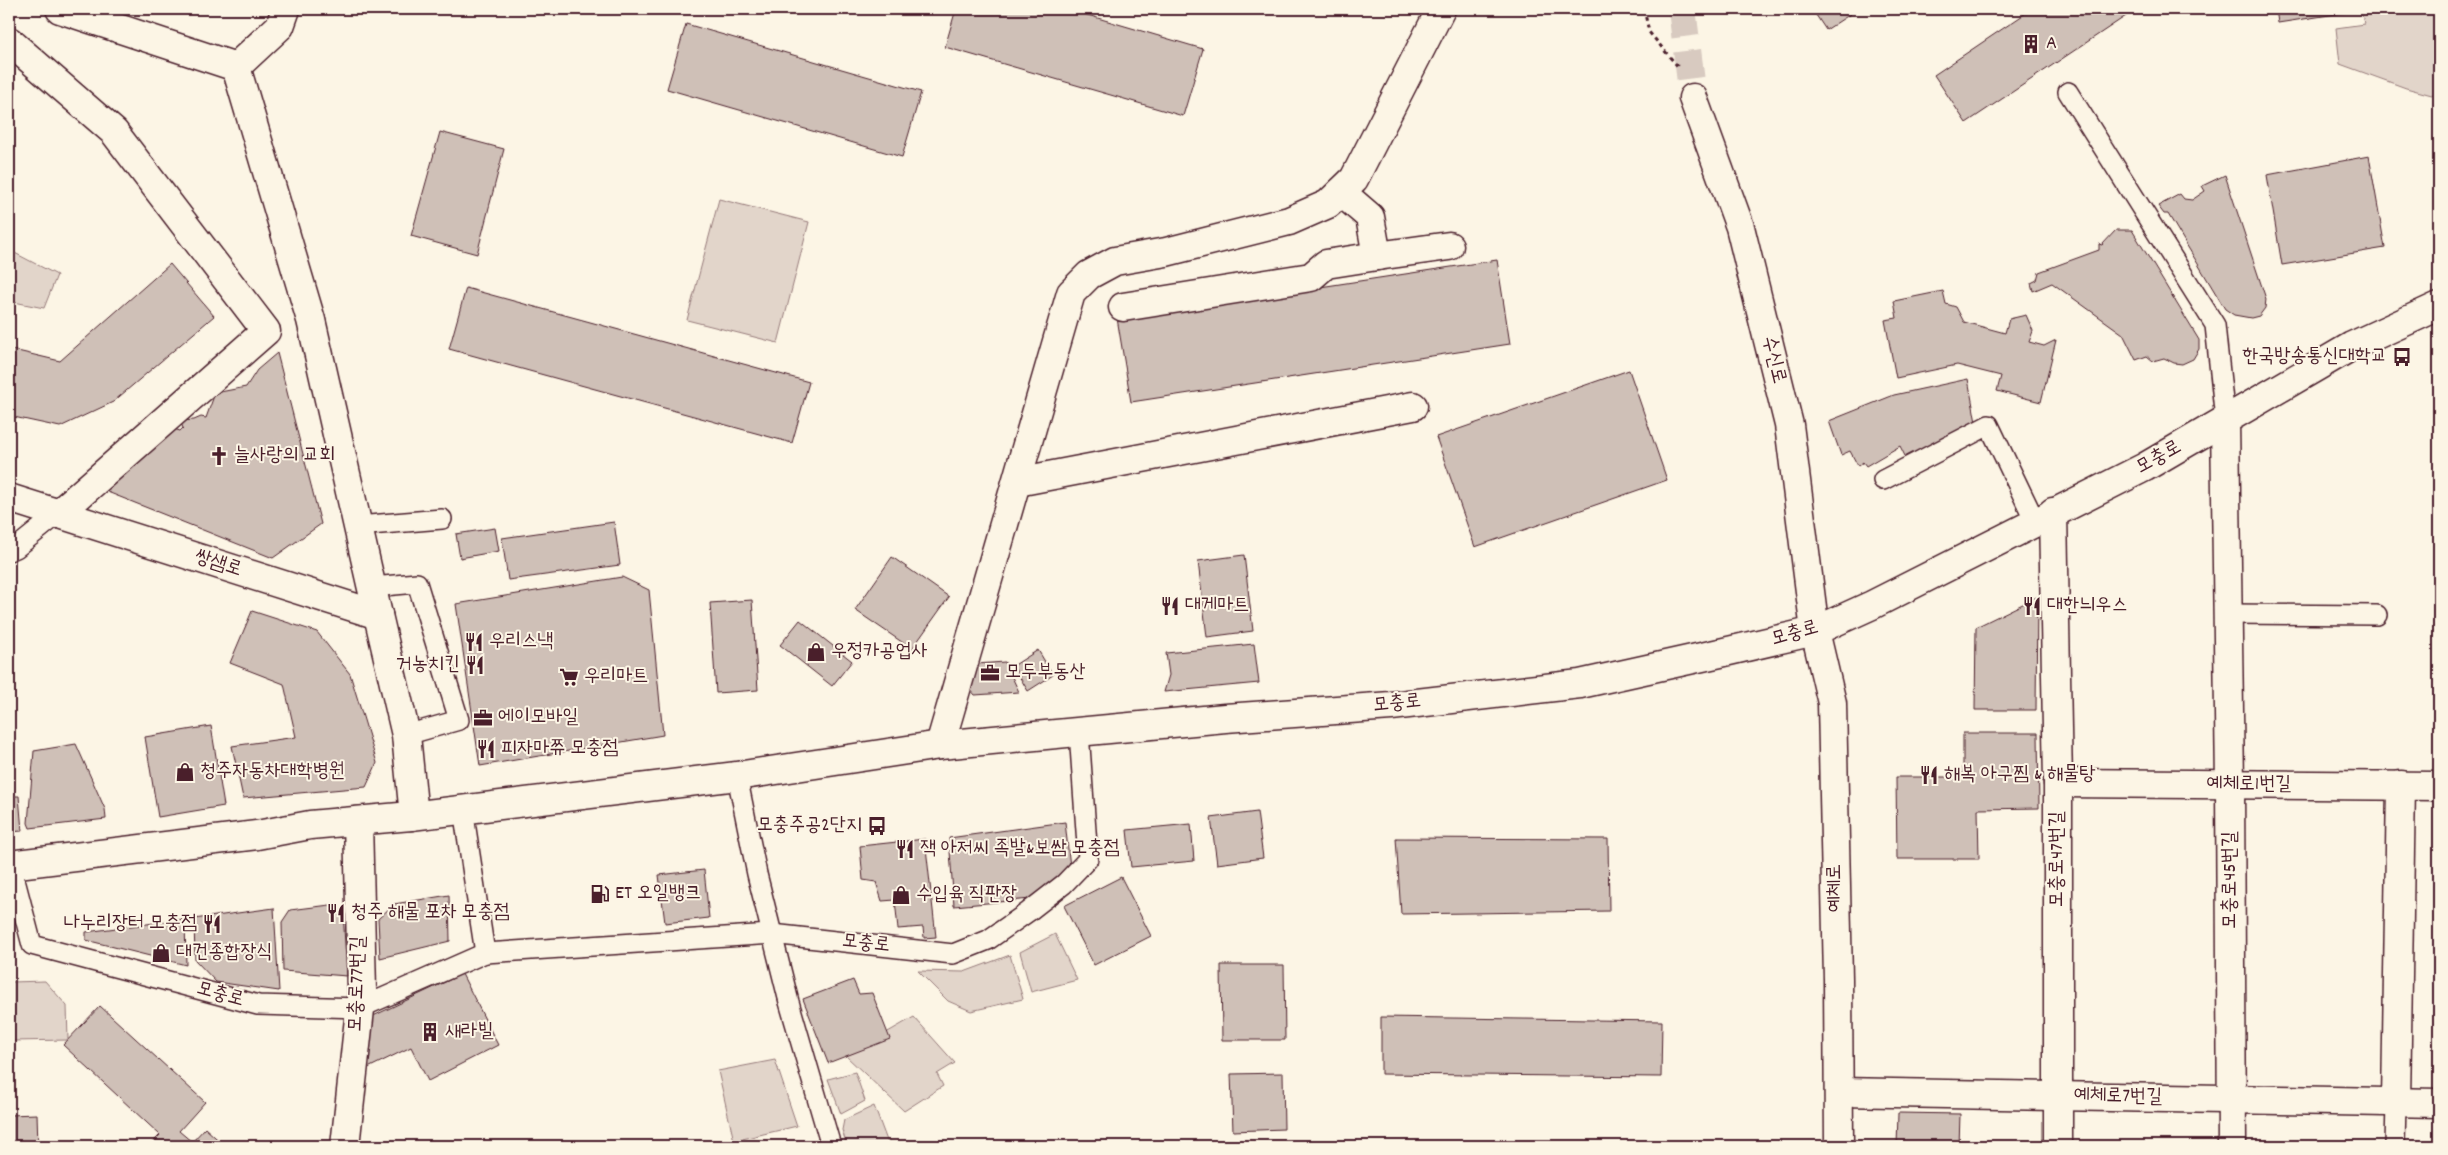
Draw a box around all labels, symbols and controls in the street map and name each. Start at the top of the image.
place label: A [2046,30,2057,58]
building icon: A [2020,33,2042,55]
street label: 수신로 [1754,333,1792,387]
place label: 한국방송통신대학교 [2242,343,2387,371]
bus stop icon: 한국방송통신대학교 [2391,346,2413,368]
street label: 모충로 [2131,434,2187,482]
place label: 늘사랑의 교회 [234,442,335,470]
church icon: 늘사랑의 교회 [208,445,230,467]
street label: 쌍샘로 [191,543,245,585]
place label: 대게마트 [1185,592,1249,620]
place label: 대한늬우스 [2047,592,2127,620]
restaurant icon: 대게마트 [1159,595,1181,617]
restaurant icon: 대한늬우스 [2021,595,2043,617]
street label: 모충로 [1768,614,1822,654]
place label: 우리스낵 [489,628,553,656]
restaurant icon: 우리스낵 [463,631,485,653]
place label: 우정카공업사 [831,638,928,666]
shop icon: 우정카공업사 [805,641,827,663]
place label: 거농치킨 [396,651,460,679]
restaurant icon: 거농치킨 [464,654,486,676]
place label: 모두부동산 [1005,659,1085,687]
office icon: 모두부동산 [979,662,1001,684]
place label: 우리마트 [584,663,648,691]
supermarket icon: 우리마트 [558,666,580,688]
street label: 모충로 [1372,688,1422,720]
place label: 에이모바일 [498,704,578,732]
office icon: 에이모바일 [472,707,494,729]
place label: 피자마쮸 모충점 [501,735,618,763]
restaurant icon: 피자마쮸 모충점 [475,738,497,760]
place label: 청주자동차대학병원 [200,758,345,786]
shop icon: 청주자동차대학병원 [174,761,196,783]
place label: 해복 아구찜 & 해물탕 [1944,761,2095,789]
restaurant icon: 해복 아구찜 & 해물탕 [1918,764,1940,786]
street label: 예체로1번길 [2207,771,2291,799]
street label: 모충로47번길 [2044,811,2072,907]
place label: 모충주공2단지 [757,812,862,840]
bus stop icon: 모충주공2단지 [866,815,888,837]
street label: 모충로45번길 [2217,831,2245,929]
place label: 잭 아저씨 족발&보쌈 모충점 [920,835,1120,863]
restaurant icon: 잭 아저씨 족발&보쌈 모충점 [894,838,916,860]
street label: 예체로 [1822,864,1850,912]
place label: ET 오일뱅크 [615,880,701,908]
place label: 수입육 직판장 [916,881,1017,909]
fuel station icon: ET 오일뱅크 [589,883,611,905]
shop icon: 수입육 직판장 [890,884,912,906]
place label: 청주 해물 포차 모충점 [351,899,510,927]
restaurant icon: 청주 해물 포차 모충점 [325,902,347,924]
place label: 나누리장터 모충점 [64,910,197,938]
restaurant icon: 나누리장터 모충점 [201,913,223,935]
street label: 모충로 [841,928,891,960]
street label: 모충로77번길 [342,936,374,1032]
place label: 대건종합장식 [176,939,273,967]
shop icon: 대건종합장식 [150,942,172,964]
street label: 모충로 [193,975,247,1015]
place label: 새라빌 [445,1018,494,1046]
building icon: 새라빌 [419,1021,441,1043]
street label: 예체로7번길 [2074,1082,2162,1112]

